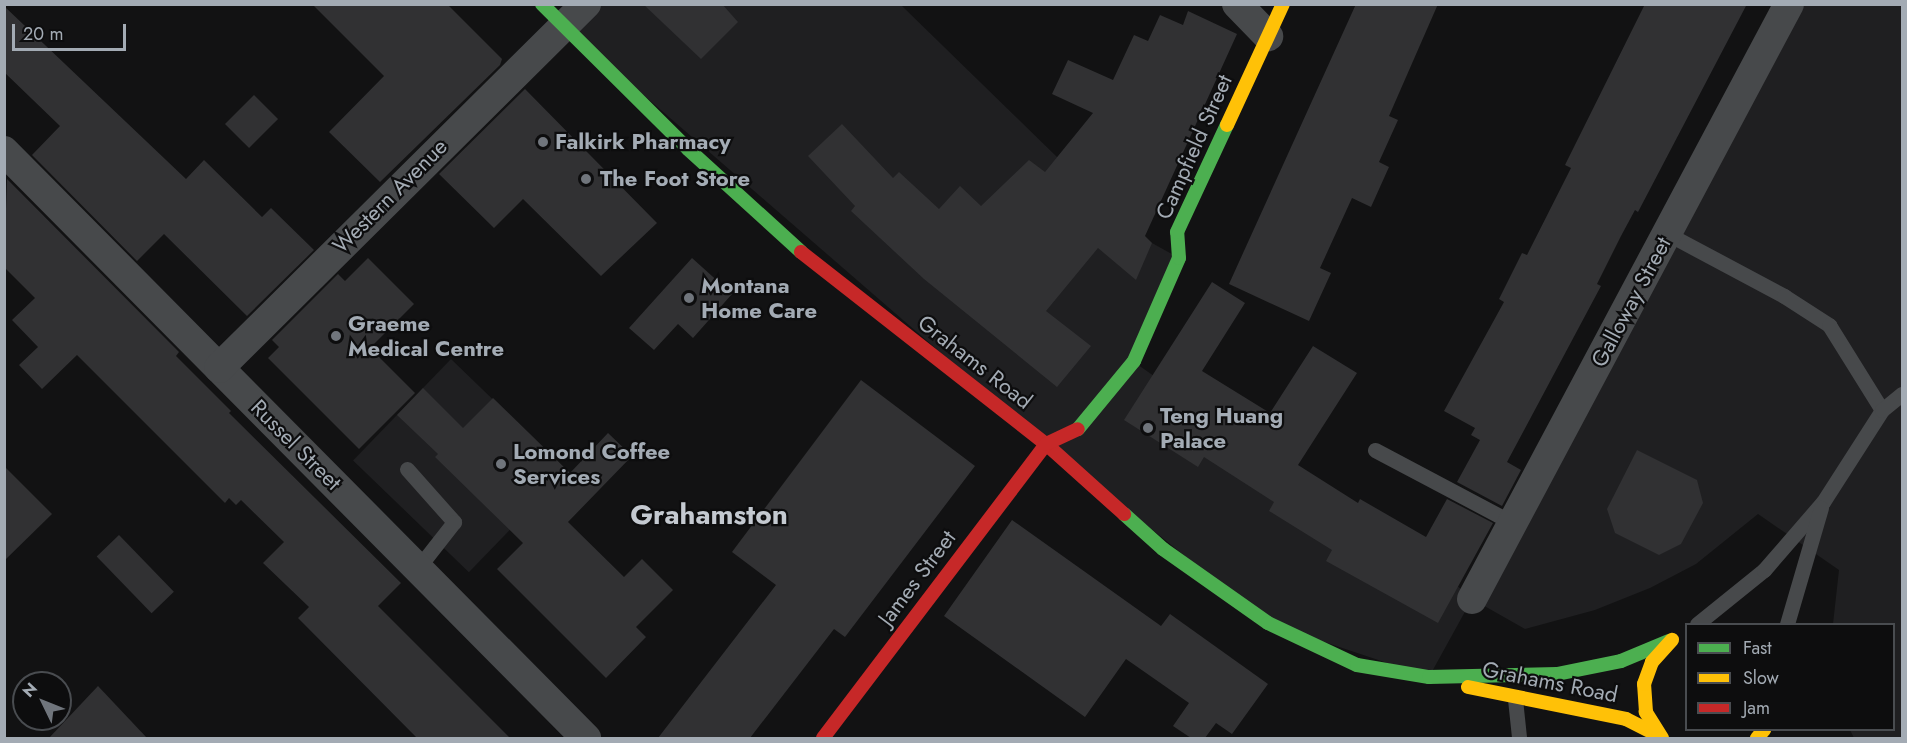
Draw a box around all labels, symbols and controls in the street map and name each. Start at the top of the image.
scale bar [15,12,129,50]
text: 20 m [23,21,63,47]
street label: Campfield Street [1150,71,1238,223]
place label: Falkirk Pharmacy [555,129,731,155]
street label: Western Avenue [327,133,453,259]
marker: Falkirk Pharmacy [536,135,550,149]
place label: The Foot Store [600,166,750,192]
marker: The Foot Store [577,170,595,188]
street label: Galloway Street [1586,232,1676,372]
place label: Montana Home Care [701,272,817,324]
marker: Montana Home Care [682,291,696,305]
street label: Grahams Road [913,309,1037,415]
place label: Graeme Medical Centre [348,310,504,362]
marker: Graeme Medical Centre [329,329,343,343]
street label: Russel Street [245,394,347,496]
place label: Teng Huang Palace [1160,402,1283,454]
marker: Teng Huang Palace [1141,421,1155,435]
place label: Lomond Coffee Services [513,438,670,490]
marker: Lomond Coffee Services [494,457,508,471]
district label: Grahamston [630,498,788,532]
street label: James Street [873,525,961,631]
legend [1685,623,1895,731]
text: Fast [1743,635,1772,661]
street label: Grahams Road [1480,656,1620,708]
text: Slow [1743,665,1779,691]
north arrow [12,671,72,731]
text: N [17,677,43,702]
text: Jam [1743,695,1770,721]

